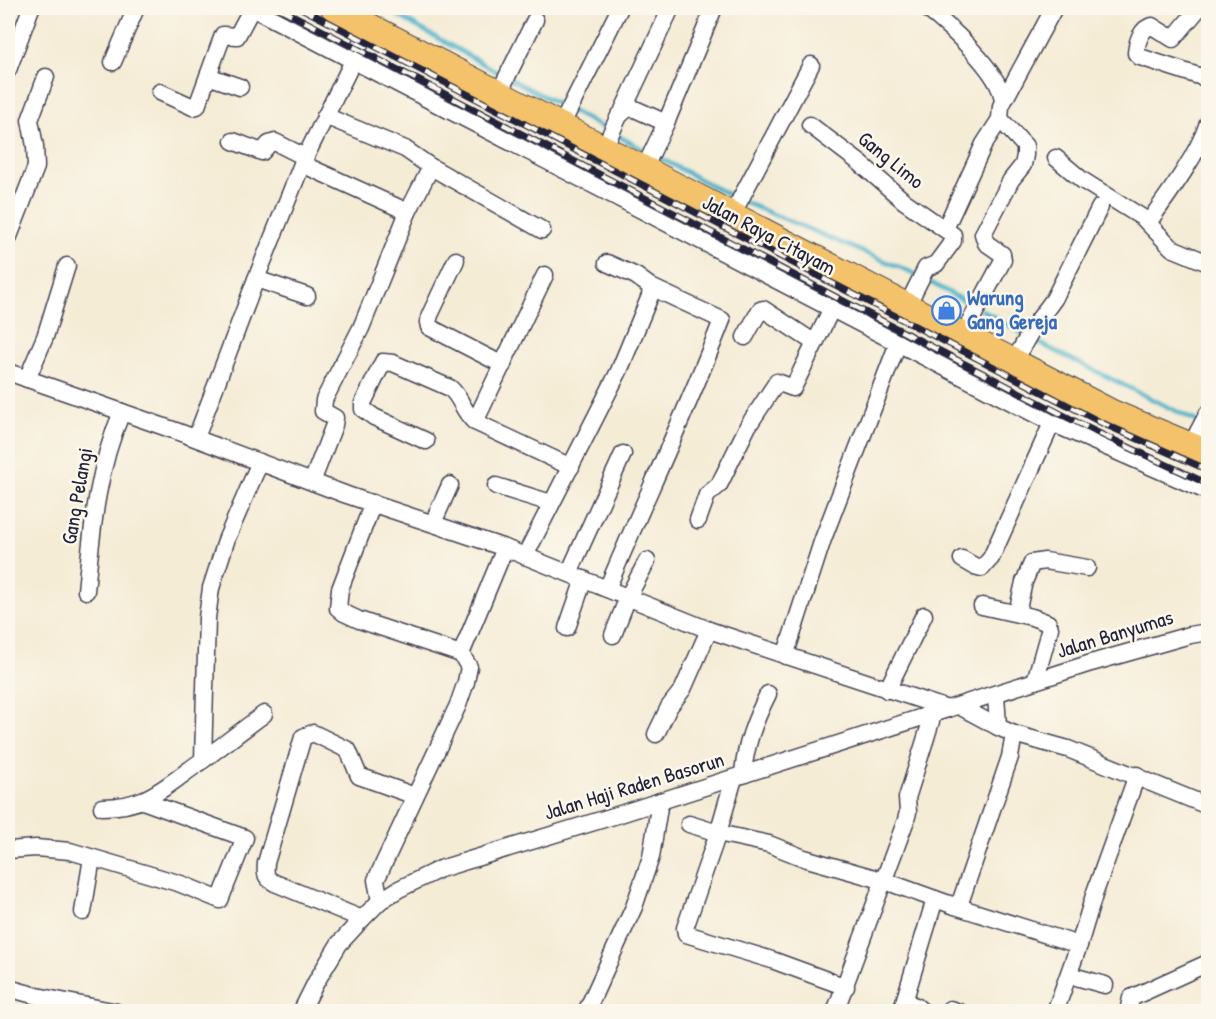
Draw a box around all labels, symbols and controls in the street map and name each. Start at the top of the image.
street label: Gang Limo [852,124,930,195]
street label: Jalan Raya Citayam [698,187,841,282]
place label: Warung Gang Gereja [967,283,1058,337]
shop icon: Warung Gang Gereja [930,294,962,326]
street label: Gang Pelangi [54,445,99,547]
street label: Jalan Banyumas [1053,602,1177,665]
street label: Jalan Haji Raden Basorun [540,744,727,827]

